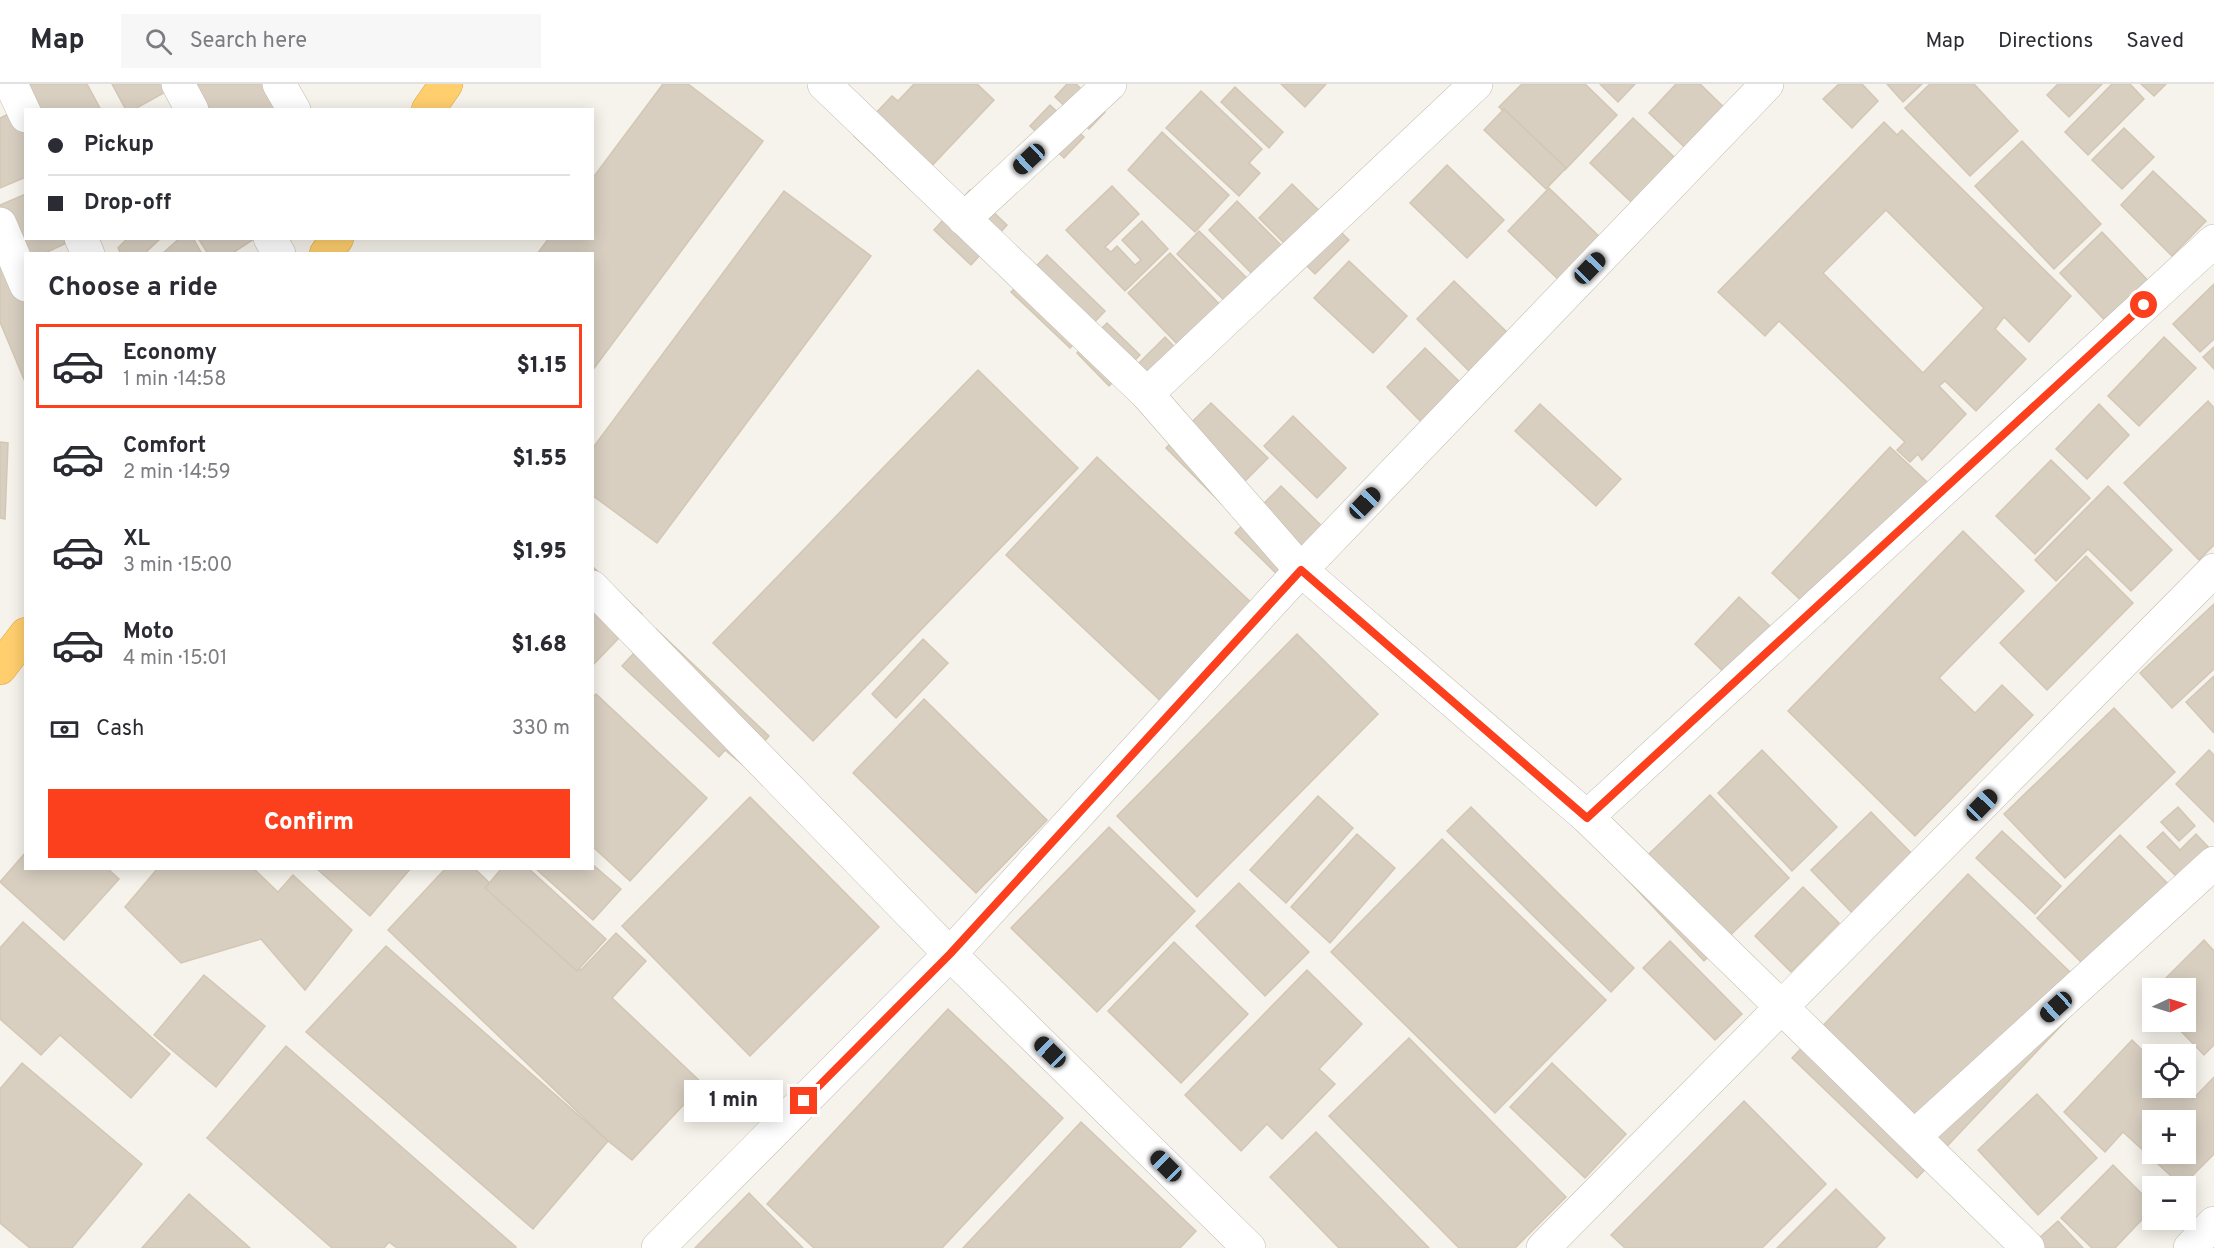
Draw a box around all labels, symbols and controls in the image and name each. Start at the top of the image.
search box [121,14,541,68]
text: Map [30,23,85,59]
icon: search [142,25,175,58]
text: Search here [190,28,307,55]
text: Map [1925,28,1965,55]
text: Directions [1998,28,2093,55]
text: Saved [2126,28,2184,55]
text: Pickup [84,132,154,159]
car [1010,140,1048,178]
text: Drop-off [84,190,171,217]
car [1571,249,1609,287]
text: Choose a ride [48,271,218,305]
route start [2130,291,2157,318]
icon: car [51,339,105,393]
text: Economy [123,340,217,367]
text: $1.15 [517,353,567,380]
text: 1 min · 14:58 [123,367,226,393]
icon: car [51,432,105,486]
text: Comfort [123,433,206,460]
text: $1.55 [512,446,567,473]
text: 2 min · 14:59 [123,460,231,486]
car [1346,484,1384,522]
icon: car [51,525,105,579]
text: XL [123,526,150,553]
text: $1.95 [512,539,567,566]
text: 3 min · 15:00 [123,553,232,579]
icon: car [51,618,105,672]
text: Moto [123,619,174,646]
text: $1.68 [511,632,567,659]
text: 4 min · 15:01 [123,646,227,672]
icon: cash [48,713,81,746]
text: Cash [96,716,145,743]
text: 330 m [512,716,570,742]
car [1963,786,2001,824]
button: Confirm [48,789,570,858]
north arrow [2142,978,2196,1032]
map controls [2142,978,2196,1230]
car [2037,988,2075,1026]
car [1031,1033,1069,1071]
button: locate [2142,1044,2196,1098]
callout: 1 min [684,1080,783,1122]
route end [790,1087,817,1114]
text: 1 min [709,1088,758,1114]
button: + [2142,1110,2196,1164]
car [1147,1147,1185,1185]
button: − [2142,1176,2196,1230]

